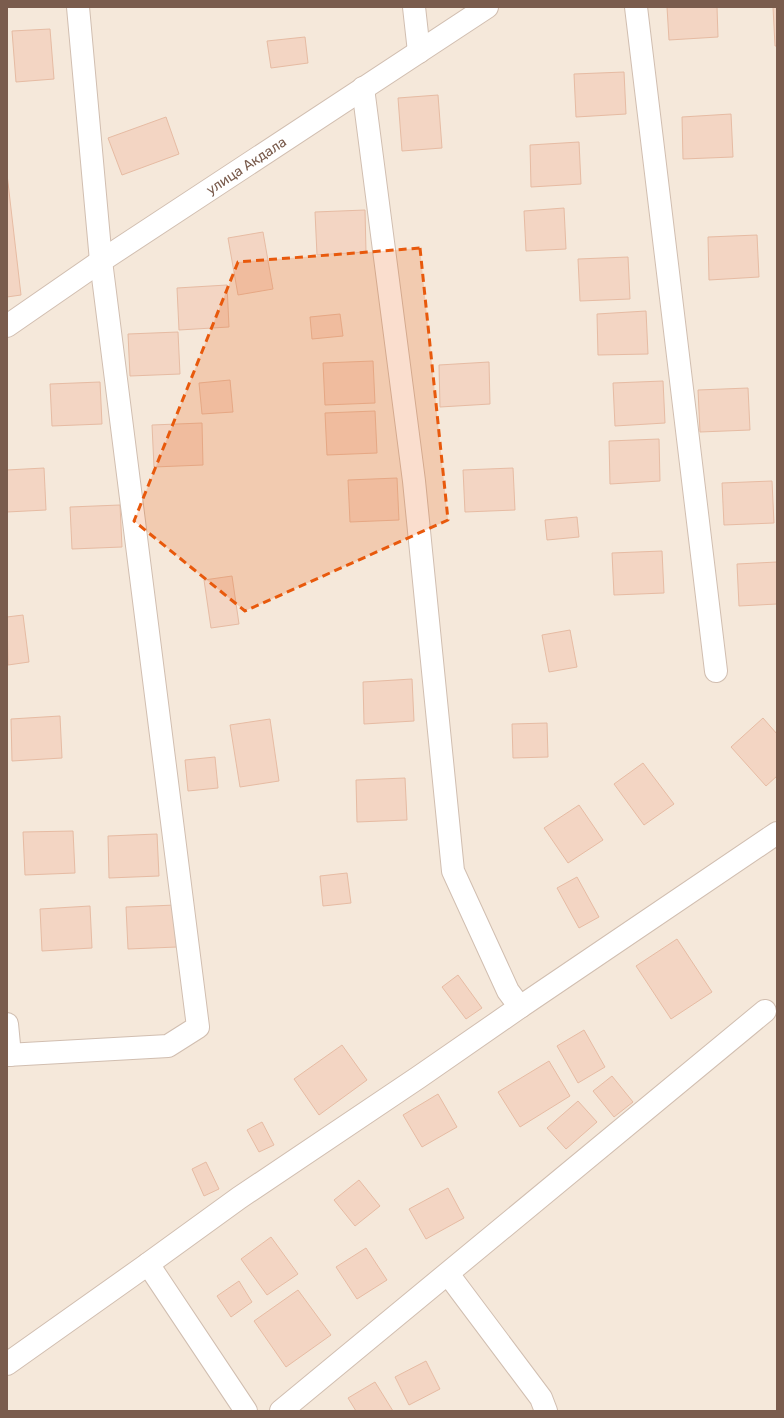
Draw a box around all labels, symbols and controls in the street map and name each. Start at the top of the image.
street label: улица Акдала [203,133,289,198]

